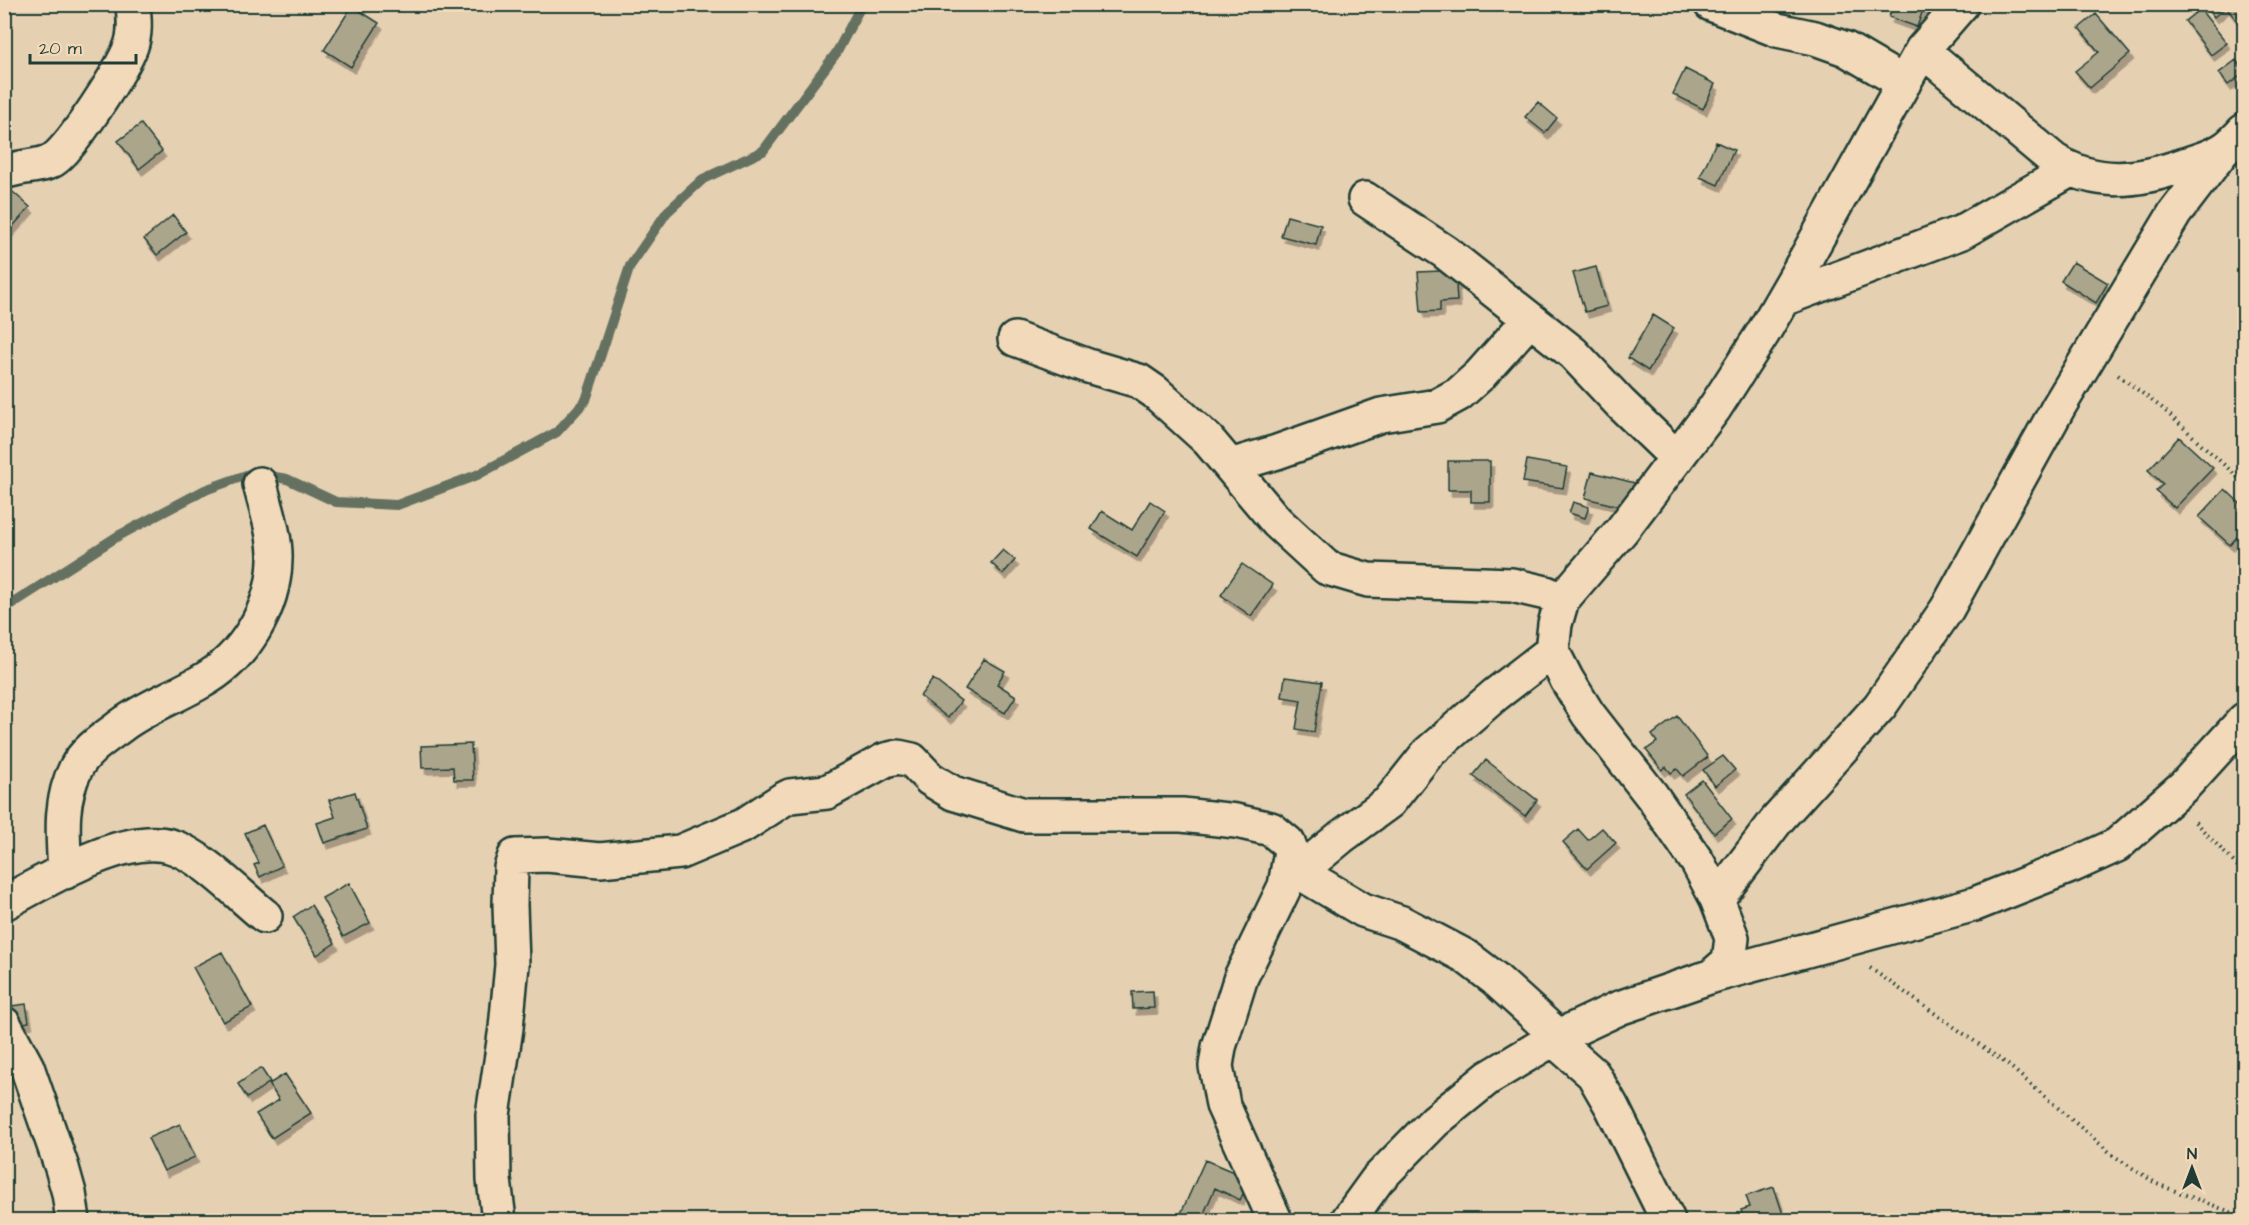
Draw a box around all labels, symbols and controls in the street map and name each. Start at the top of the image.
scale bar [30,27,136,65]
text: 20 m [39,36,82,61]
north arrow [2162,1138,2222,1198]
text: N [2187,1143,2197,1165]

